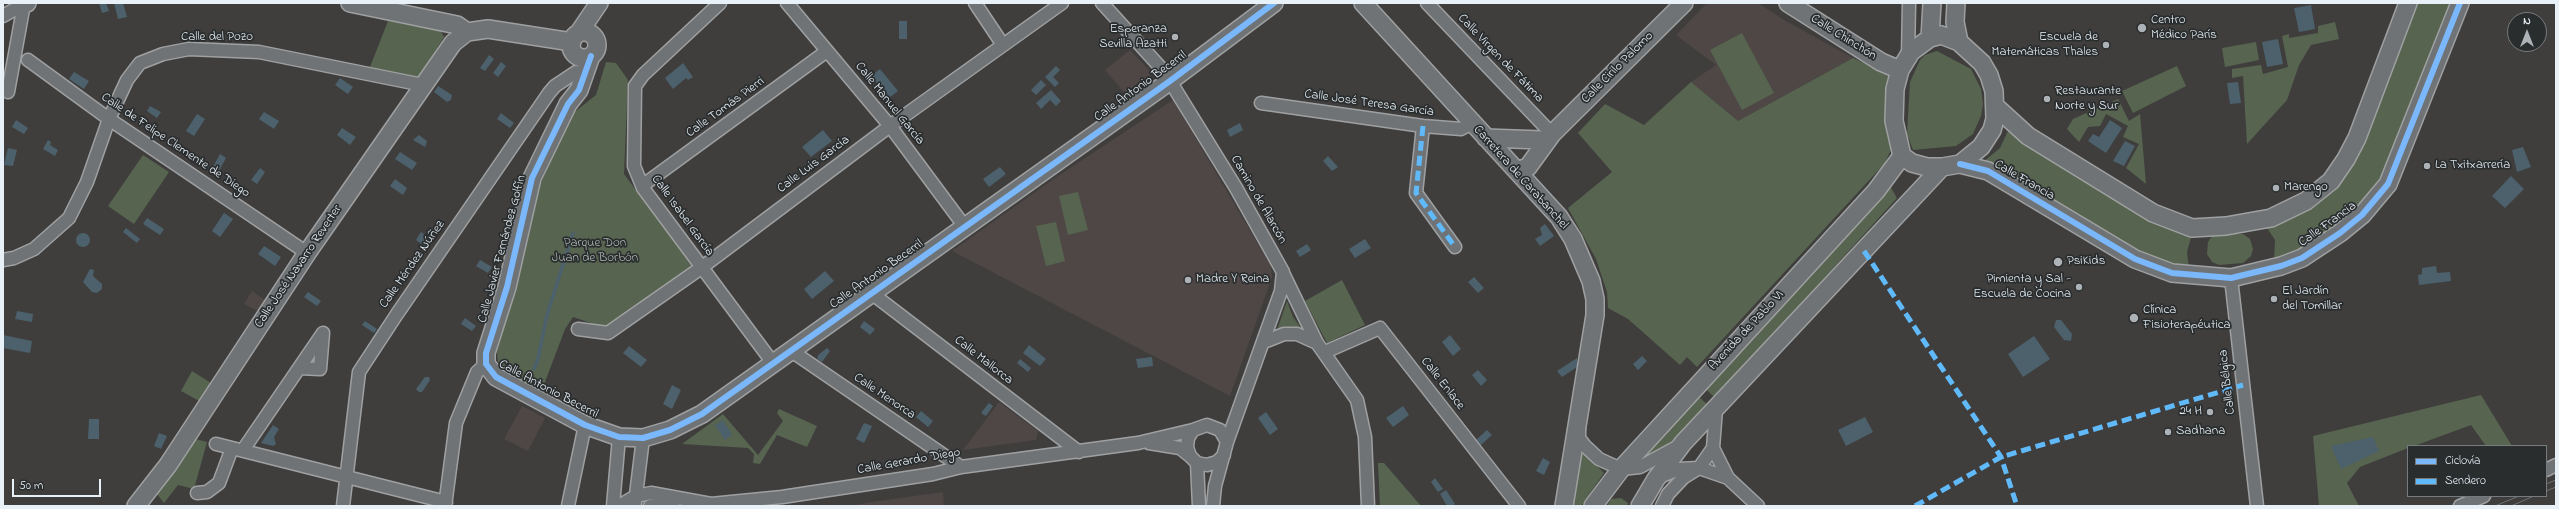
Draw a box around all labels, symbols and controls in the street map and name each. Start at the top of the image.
street label: Calle Virgen de Fátima [1454,11,1546,107]
street label: Calle Chinchón [1807,12,1879,64]
north arrow [2507,12,2547,52]
place label: Centro Médico París [2151,13,2217,44]
text: N [2523,13,2531,29]
place label: Esperanza Sevilla Azatti [1099,22,1167,53]
marker: Centro Médico París [2136,22,2148,34]
street label: Calle Cirilo Palomo [1579,29,1657,107]
street label: Calle del Pozo [181,30,253,46]
place label: Escuela de Matemáticas Thales [1992,30,2098,61]
marker: Esperanza Sevilla Azatti [1170,32,1180,42]
marker: Escuela de Matemáticas Thales [2101,40,2111,50]
street label: Calle Antonio Becerril [1092,48,1190,126]
street label: Calle Manuel García [851,59,927,149]
street label: Calle Tomás Pierri [684,74,768,142]
place label: Restaurante Norte y Sur [2055,84,2121,115]
street label: Calle José Teresa García [1303,87,1435,121]
street label: Calle de Felipe Clemente de Diego [97,90,253,202]
marker: Restaurante Norte y Sur [2042,94,2052,104]
street label: Carretera de Carabanchel [1469,123,1571,233]
street label: Calle Luis García [775,133,853,197]
street label: Camino de Alarcón [1226,153,1290,247]
street label: Calle Francia [1991,157,2057,205]
place label: La Txitxarrería [2435,158,2510,174]
marker: La Txitxarrería [2422,161,2432,171]
street label: Calle Isabel García [647,172,717,260]
street label: Calle Javier Fernández Golfín [476,173,530,325]
place label: Marengo [2284,180,2328,196]
marker: Marengo [2271,183,2281,193]
street label: Calle Francia [2296,199,2360,251]
street label: Calle José Navarro Reverter [252,203,346,331]
street label: Calle Méndez Núñez [377,218,449,312]
park label: Parque Don Juan de Borbón [552,236,638,267]
street label: Calle Antonio Becerril [827,237,927,313]
place label: PsiKids [2067,254,2105,270]
marker: PsiKids [2052,256,2064,268]
place label: Madre Y Reina [1196,272,1269,288]
place label: Pimienta y Sal - Escuela de Cocina [1973,272,2071,303]
marker: Madre Y Reina [1183,275,1193,285]
marker: Pimienta y Sal - Escuela de Cocina [2074,282,2084,292]
place label: El Jardín del Tomillar [2282,284,2342,315]
street label: Avenida de Pablo VI [1706,288,1788,374]
marker: El Jardín del Tomillar [2269,294,2279,304]
place label: Clínica Fisioterapéutica [2143,303,2231,334]
marker: Clínica Fisioterapéutica [2128,312,2140,324]
street label: Calle Mallorca [950,333,1016,389]
street label: Calle Bélgica [2216,349,2240,415]
street label: Calle Enlace [1417,354,1467,414]
street label: Calle Antonio Becerril [495,357,601,423]
street label: Calle Menorca [850,371,918,423]
place label: 24 H [2179,404,2202,420]
marker: 24 H [2205,407,2215,417]
place label: Sadhana [2176,424,2225,440]
marker: Sadhana [2163,427,2173,437]
street label: Calle Gerardo Diego [856,445,962,479]
legend [2407,445,2547,497]
text: Ciclovía [2445,452,2481,470]
scale bar [14,471,103,497]
text: Sendero [2445,472,2486,490]
text: 50 m [19,477,43,495]

